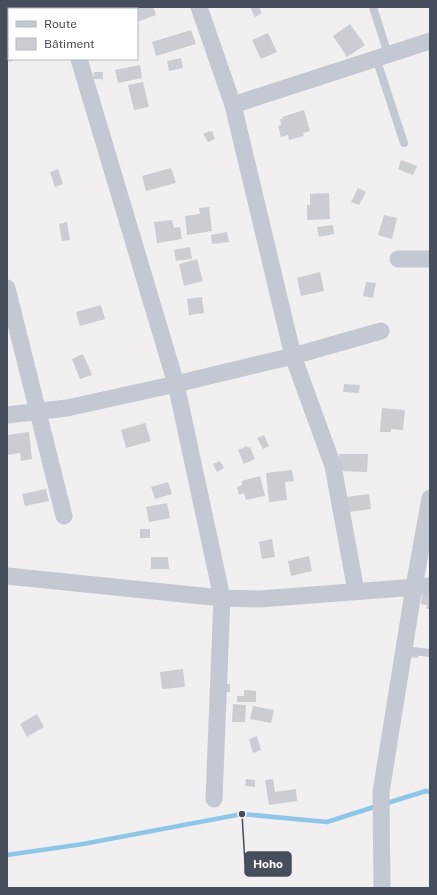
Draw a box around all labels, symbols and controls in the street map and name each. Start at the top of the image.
legend [8,8,138,60]
text: Route [44,17,77,31]
text: Bâtiment [44,37,95,51]
callout: Hoho [245,852,291,876]
text: Hoho [253,857,283,871]

